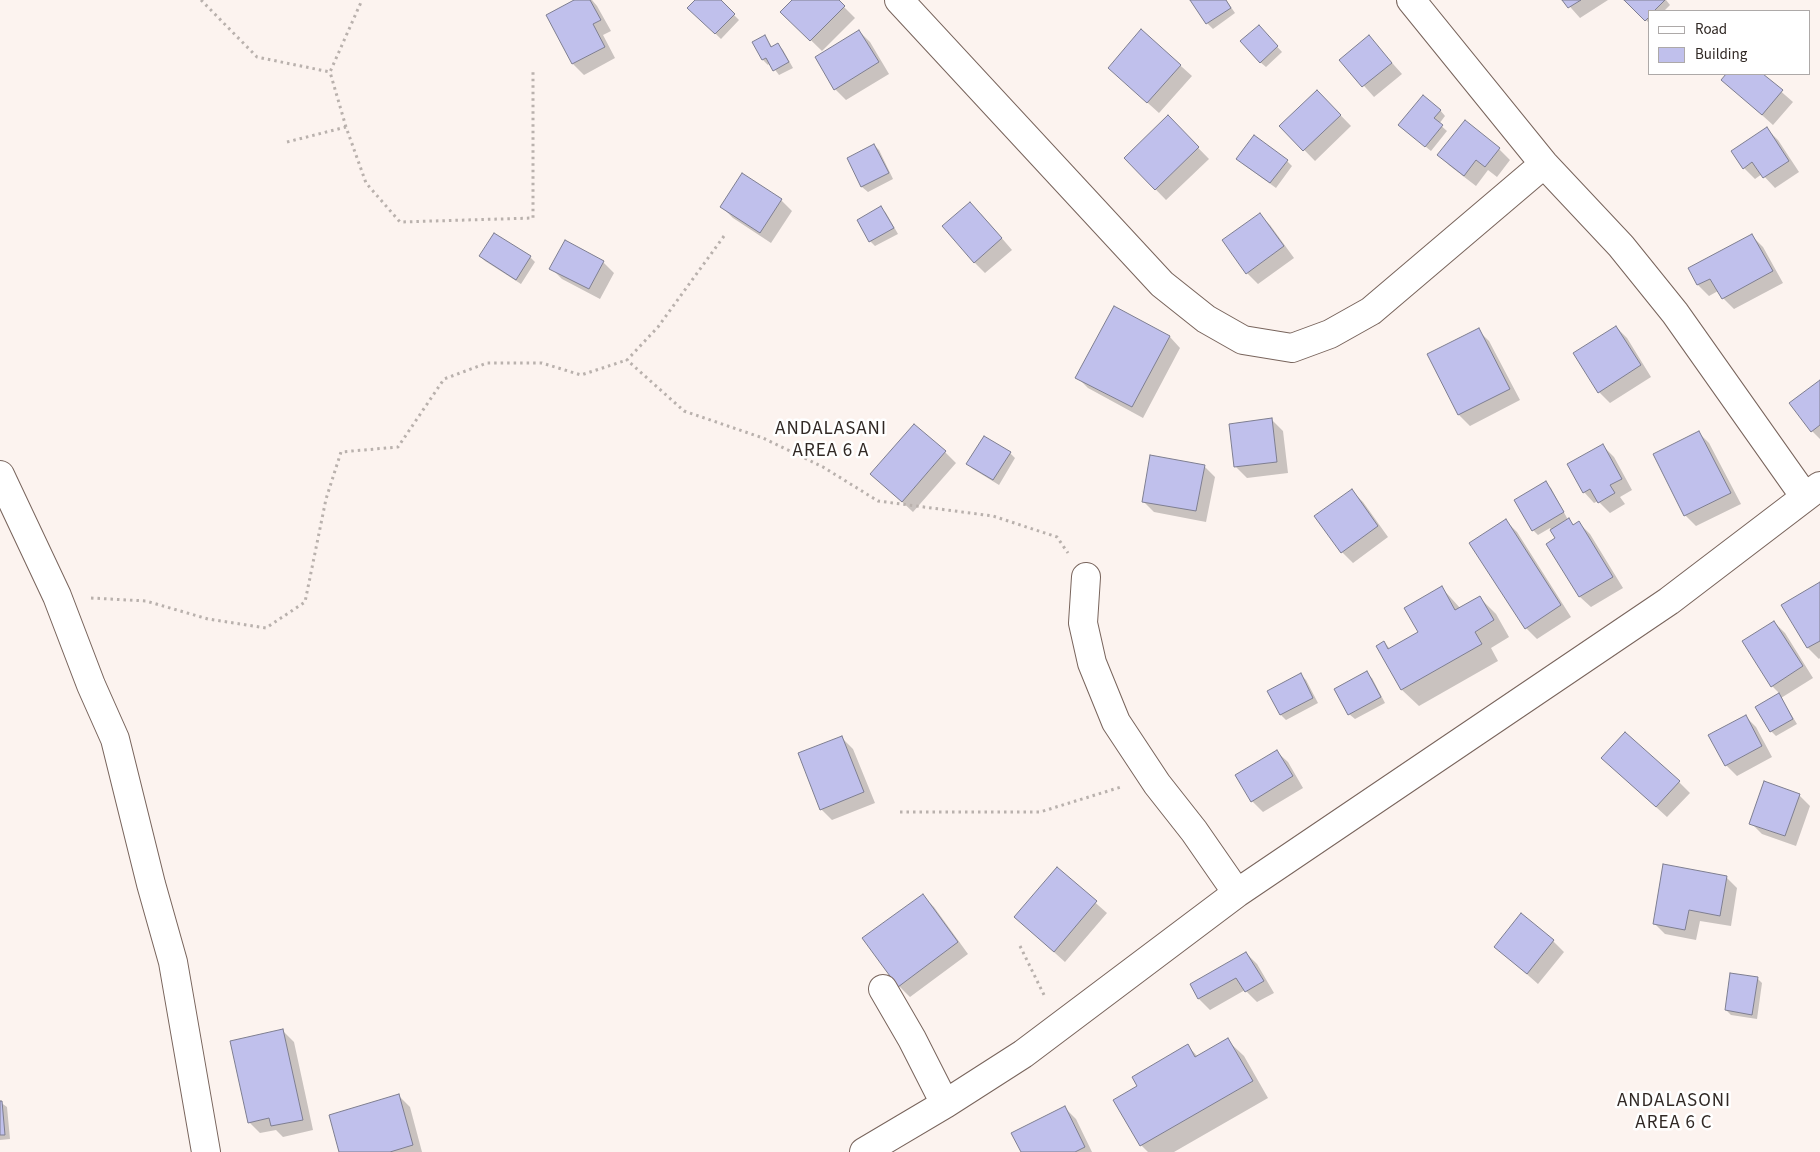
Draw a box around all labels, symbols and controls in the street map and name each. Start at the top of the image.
legend [1648,10,1810,75]
text: Road [1695,19,1727,40]
text: Building [1695,44,1747,65]
district label: ANDALASANI AREA 6 A [774,419,888,463]
district label: ANDALASONI AREA 6 C [1616,1091,1732,1135]

